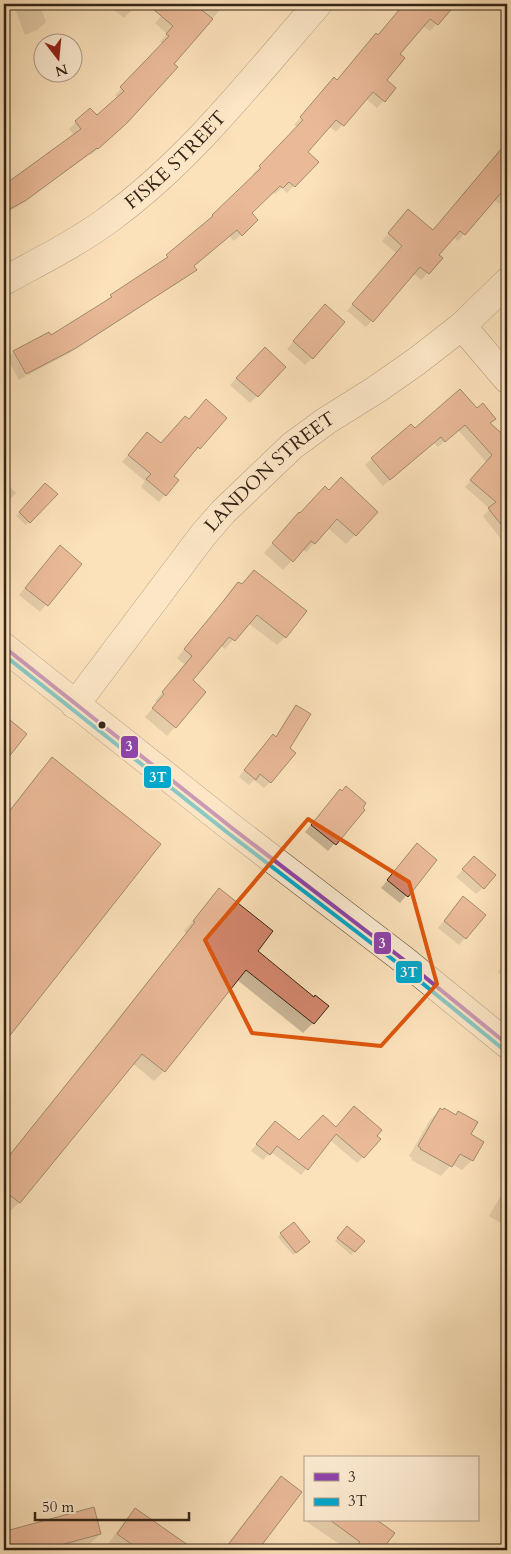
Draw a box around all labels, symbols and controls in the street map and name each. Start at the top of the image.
north arrow [32,32,82,82]
text: N [53,59,70,81]
street label: FISKE STREET [119,105,232,215]
street label: LANDON STREET [198,406,340,538]
unlabelled marker [97,720,107,730]
line badge: 3 [120,735,139,759]
text: 3 [125,737,133,756]
line badge: 3T [143,765,172,789]
text: 3T [149,768,167,787]
line badge: 3 [373,931,392,955]
text: 3 [378,934,386,953]
line badge: 3T [395,960,423,984]
text: 3T [400,963,418,982]
legend [304,1456,478,1522]
text: 3 [348,1467,356,1487]
scale bar [35,1489,189,1521]
text: 3T [348,1491,367,1511]
text: 50 m [42,1497,74,1517]

